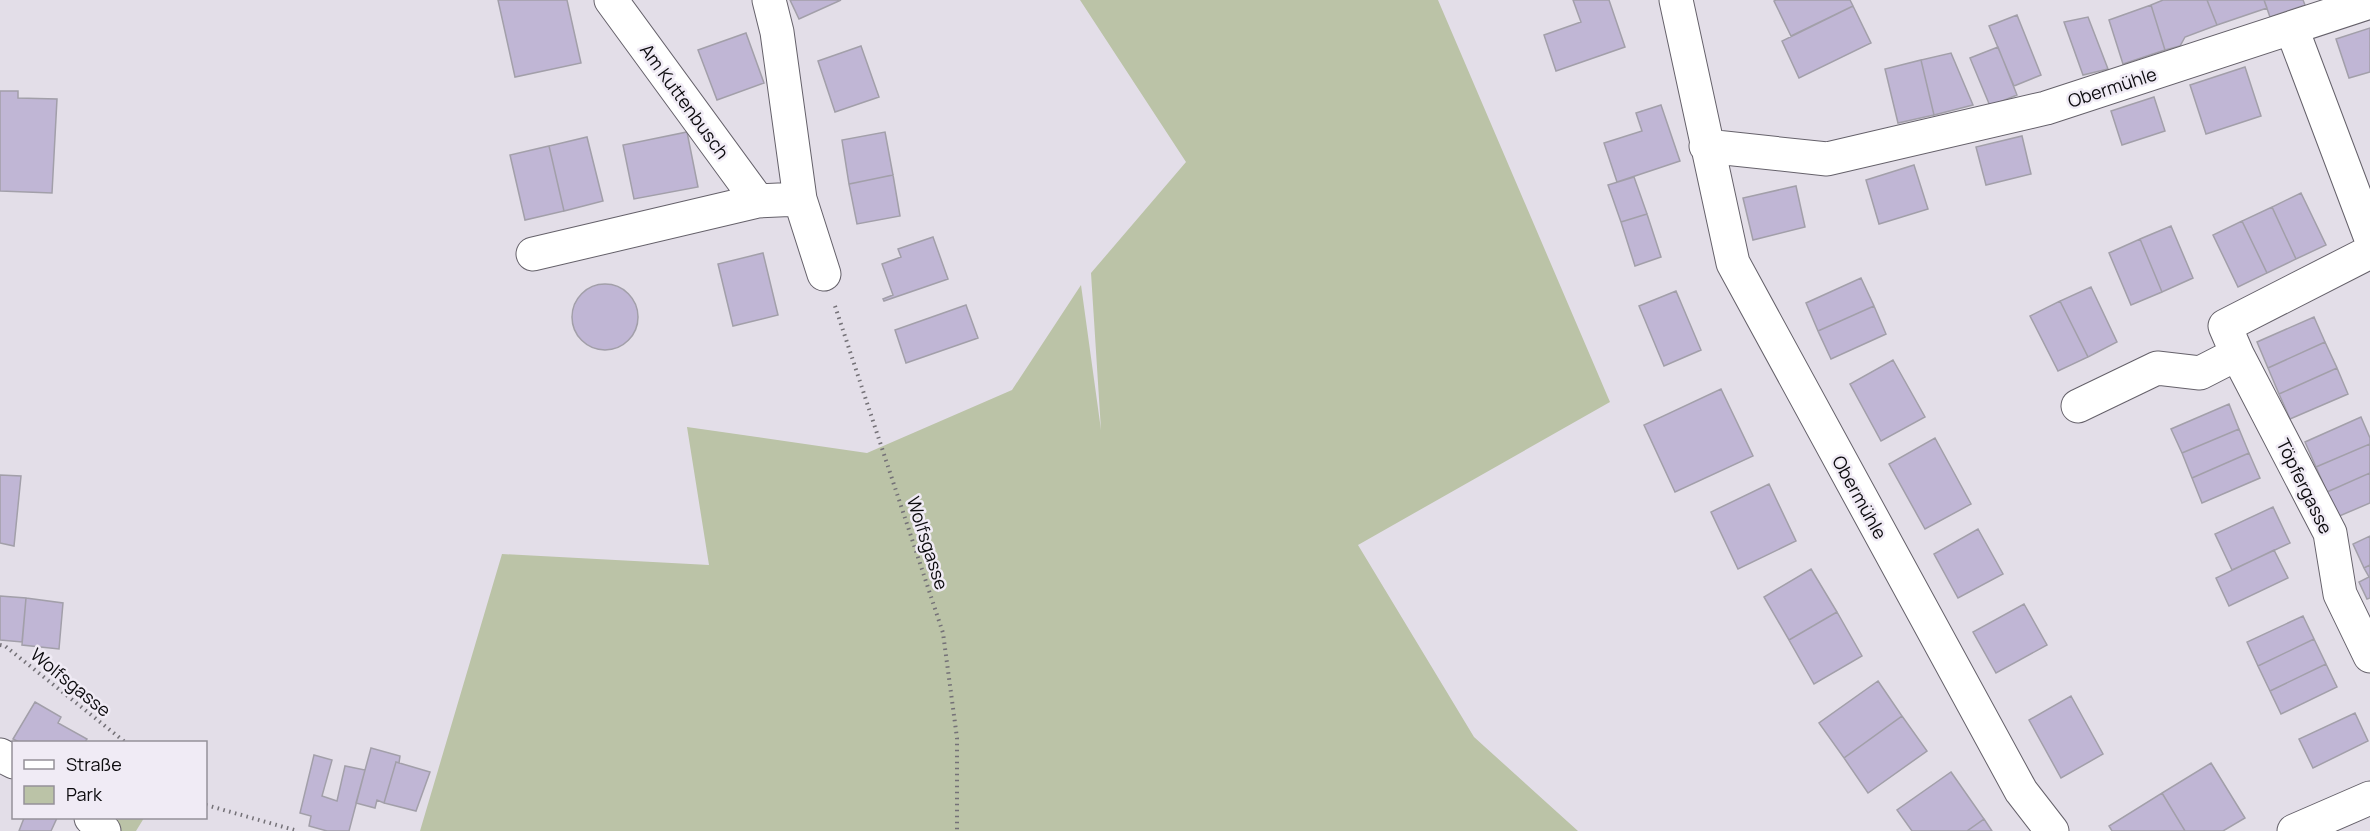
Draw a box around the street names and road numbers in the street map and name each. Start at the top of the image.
street label: Am Kuttenbusch [635,39,735,163]
street label: Obermühle [2065,61,2159,113]
street label: Töpfergasse [2272,434,2338,538]
street label: Obermühle [1827,451,1893,543]
street label: Wolfsgasse [902,493,954,593]
street label: Wolfsgasse [26,642,116,722]

